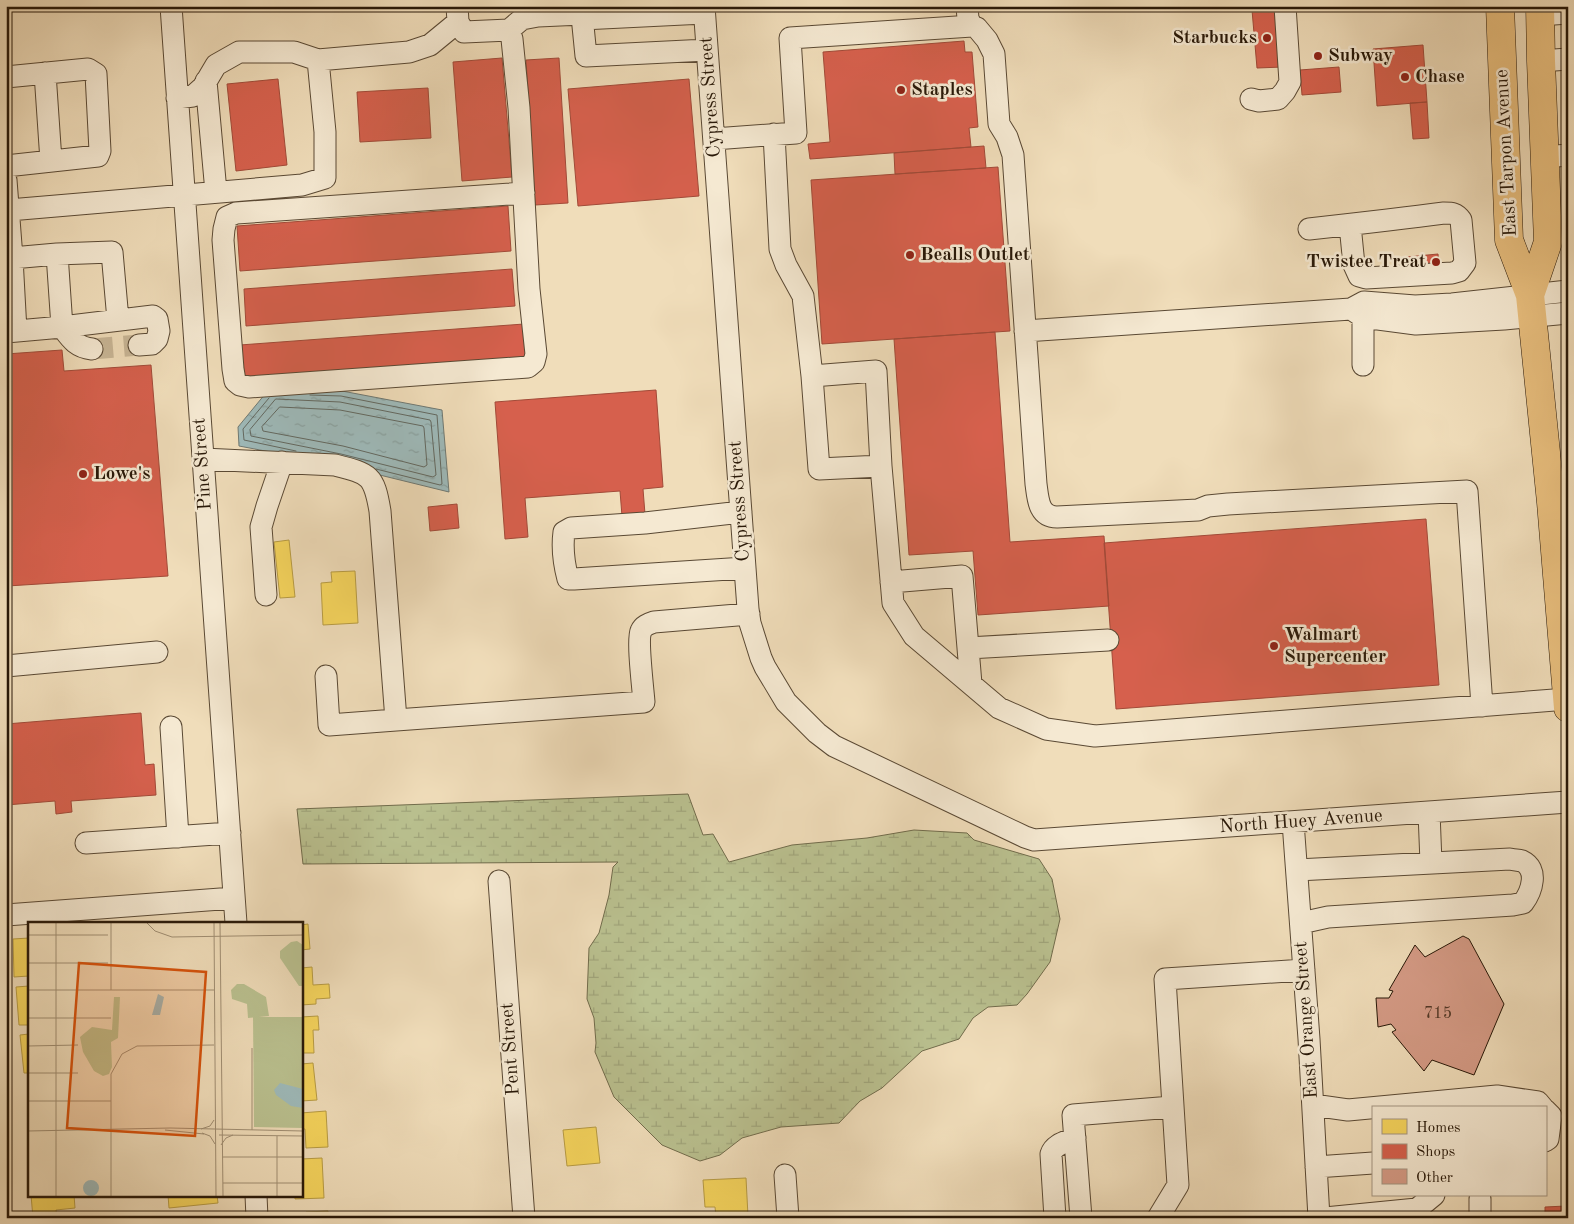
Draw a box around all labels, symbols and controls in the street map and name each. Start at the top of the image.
place label: Starbucks [1172,29,1257,48]
marker: Starbucks [1261,32,1273,44]
street label: Cypress Street [697,36,725,158]
place label: Subway [1328,47,1393,66]
marker: Subway [1312,50,1324,62]
place label: Chase [1415,68,1465,87]
street label: East Tarpon Avenue [1493,69,1521,237]
marker: Chase [1399,71,1411,83]
place label: Staples [911,81,973,100]
marker: Staples [895,84,907,96]
place label: Bealls Outlet [920,246,1030,265]
marker: Bealls Outlet [904,249,916,261]
place label: Twistee Treat [1306,253,1426,272]
marker: Twistee Treat [1430,256,1442,268]
street label: Pine Street [190,417,216,511]
street label: Cypress Street [726,440,754,562]
place label: Lowe's [93,465,150,484]
marker: Lowe's [77,468,89,480]
place label: Walmart Supercenter [1284,626,1386,667]
marker: Walmart Supercenter [1268,640,1280,652]
street label: North Huey Avenue [1219,807,1383,837]
inset map [28,922,302,1196]
street label: East Orange Street [1292,940,1322,1100]
street label: Pent Street [498,1002,524,1096]
house number: 715 [1424,1006,1452,1022]
legend [1372,1106,1546,1196]
text: Homes [1416,1121,1461,1136]
text: Shops [1416,1145,1455,1160]
text: Other [1416,1171,1453,1186]

